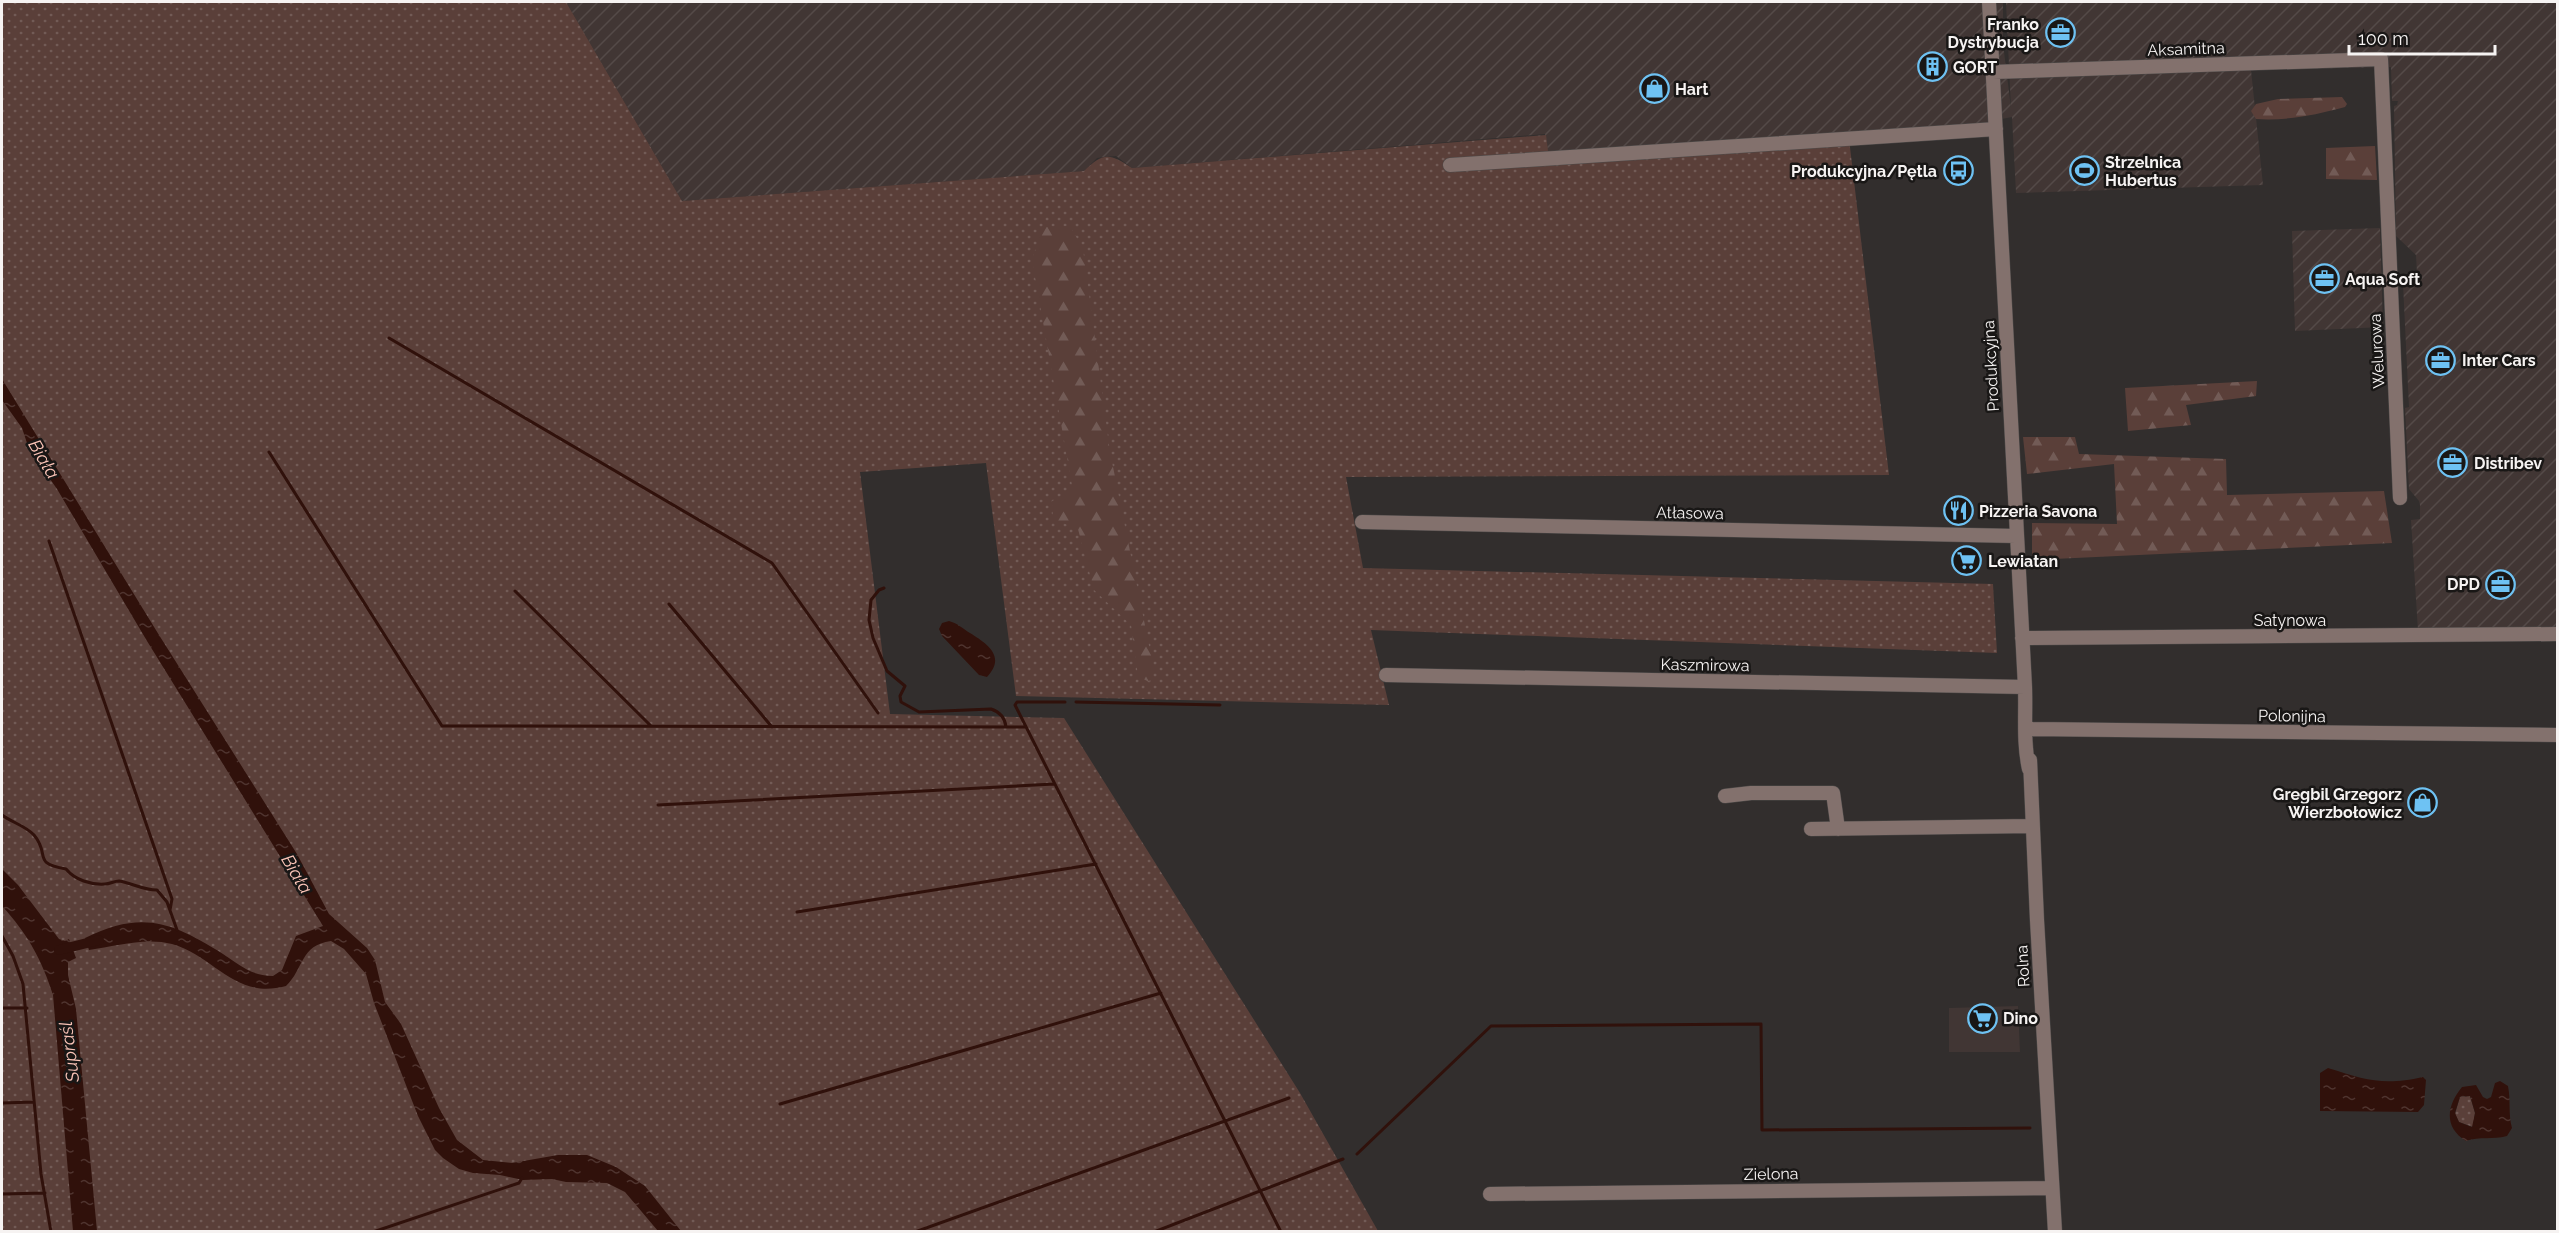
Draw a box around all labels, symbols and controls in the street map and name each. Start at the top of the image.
place label: Franko Dystrybucja [1948,15,2039,52]
office icon: Franko Dystrybucja [2044,17,2076,49]
scale bar [2349,18,2494,56]
text: 100 m [2358,28,2409,49]
street label: Aksamitna [2147,38,2225,60]
building icon: GORT [1916,51,1948,83]
place label: GORT [1953,58,1997,77]
shop icon: Hart [1638,73,1670,105]
place label: Hart [1675,80,1708,99]
place label: Strzelnica Hubertus [2105,153,2181,190]
bus stop icon: Produkcyjna/Pętla [1942,155,1974,187]
sports icon: Strzelnica Hubertus [2068,155,2100,187]
place label: Produkcyjna/Pętla [1791,162,1937,181]
office icon: Aqua Soft [2308,263,2340,295]
place label: Aqua Soft [2345,270,2420,289]
street label: Welurowa [2366,313,2388,389]
street label: Produkcyjna [1979,320,2003,412]
office icon: Inter Cars [2425,344,2457,376]
place label: Inter Cars [2462,351,2536,370]
water label: Biała [24,436,64,483]
office icon: Distribev [2437,447,2469,479]
place label: Distribev [2474,454,2542,473]
restaurant icon: Pizzeria Savona [1942,495,1974,527]
place label: Pizzeria Savona [1979,502,2097,521]
street label: Atłasowa [1656,503,1724,523]
supermarket icon: Lewiatan [1951,545,1983,577]
place label: Lewiatan [1988,552,2058,571]
office icon: DPD [2485,568,2517,600]
place label: DPD [2447,575,2480,594]
street label: Satynowa [2254,611,2326,630]
street label: Kaszmirowa [1660,655,1750,675]
street label: Polonijna [2258,706,2326,726]
place label: Gregbil Grzegorz Wierzbołowicz [2273,785,2402,822]
shop icon: Gregbil Grzegorz Wierzbołowicz [2407,787,2439,819]
water label: Biała [277,851,317,898]
street label: Rolna [2012,944,2034,988]
supermarket icon: Dino [1966,1002,1998,1034]
place label: Dino [2003,1009,2038,1028]
water label: Supraśl [55,1020,83,1085]
street label: Zielona [1743,1164,1799,1184]

